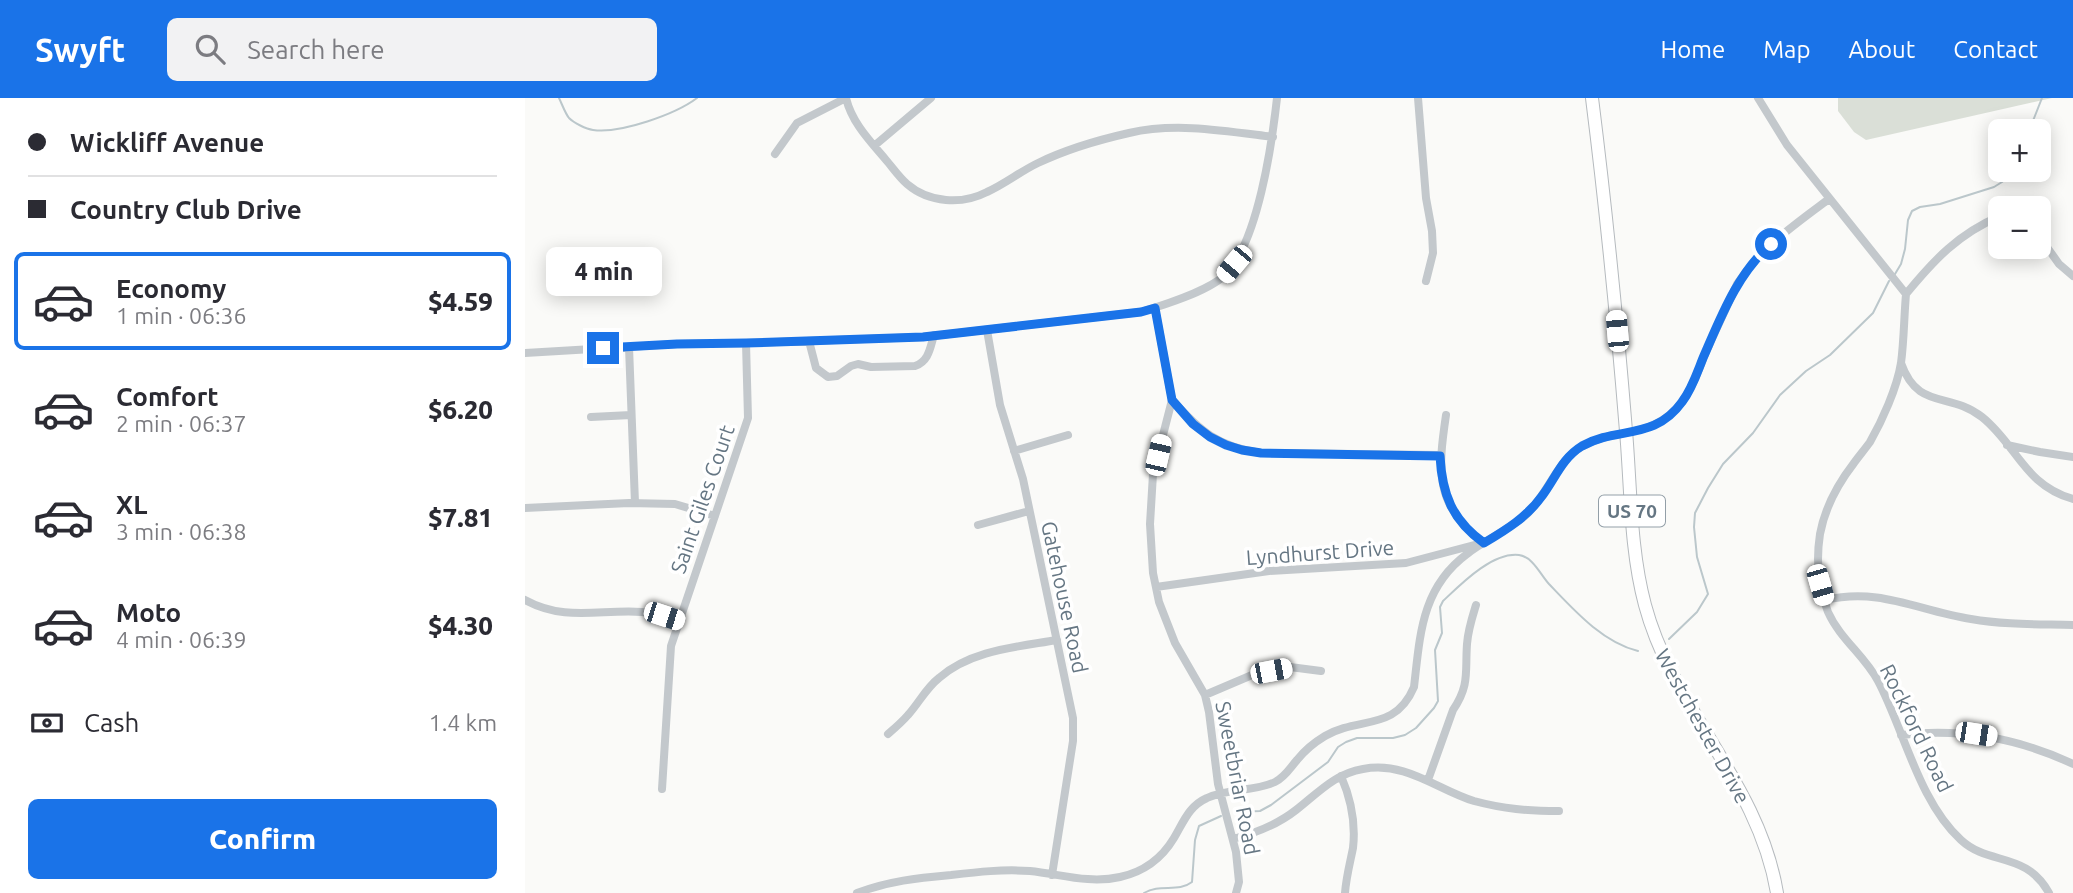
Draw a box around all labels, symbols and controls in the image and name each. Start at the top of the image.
search box [167,18,657,81]
icon: search [191,30,229,68]
text: Swyft [35,31,125,68]
text: Search here [247,35,385,64]
text: Home [1660,36,1725,63]
text: Map [1763,36,1810,63]
text: About [1848,36,1915,63]
text: Contact [1953,36,2038,63]
map controls [1988,119,2051,259]
button: + [1988,119,2051,182]
text: Wickliff Avenue [70,128,264,157]
text: Country Club Drive [70,195,302,224]
button: − [1988,196,2051,259]
route start [1755,228,1787,260]
car [1213,241,1256,287]
callout: 4 min [545,246,661,296]
text: 4 min [575,259,633,284]
icon: car [32,270,95,333]
text: Economy [116,274,226,303]
text: $4.59 [428,287,493,316]
text: 1 min · 06:36 [116,303,247,328]
car [1605,309,1630,353]
route end [587,332,619,364]
icon: car [32,378,95,441]
text: Comfort [116,382,219,411]
text: $6.20 [428,395,493,424]
text: 2 min · 06:37 [116,411,247,436]
street label: Saint Giles Court [665,422,739,576]
car [1144,432,1173,478]
icon: car [32,486,95,549]
text: XL [116,490,147,519]
road number: US 70 [1599,496,1665,526]
text: $7.81 [428,503,493,532]
text: 3 min · 06:38 [116,519,247,544]
street label: Gatehouse Road [1037,519,1093,675]
street label: Lyndhurst Drive [1245,535,1395,569]
car [1805,562,1836,608]
icon: car [32,594,95,657]
text: Moto [116,598,181,627]
car [641,600,688,632]
text: $4.30 [428,611,493,640]
text: 4 min · 06:39 [116,627,247,652]
street label: Westchester Drive [1651,645,1755,807]
car [1249,657,1294,685]
street label: Rockford Road [1876,660,1958,796]
street label: Sweetbriar Road [1211,699,1265,857]
icon: cash [28,704,66,742]
text: Cash [84,708,139,737]
text: 1.4 km [429,710,497,735]
car [1954,720,1999,748]
button: Confirm [28,799,497,879]

